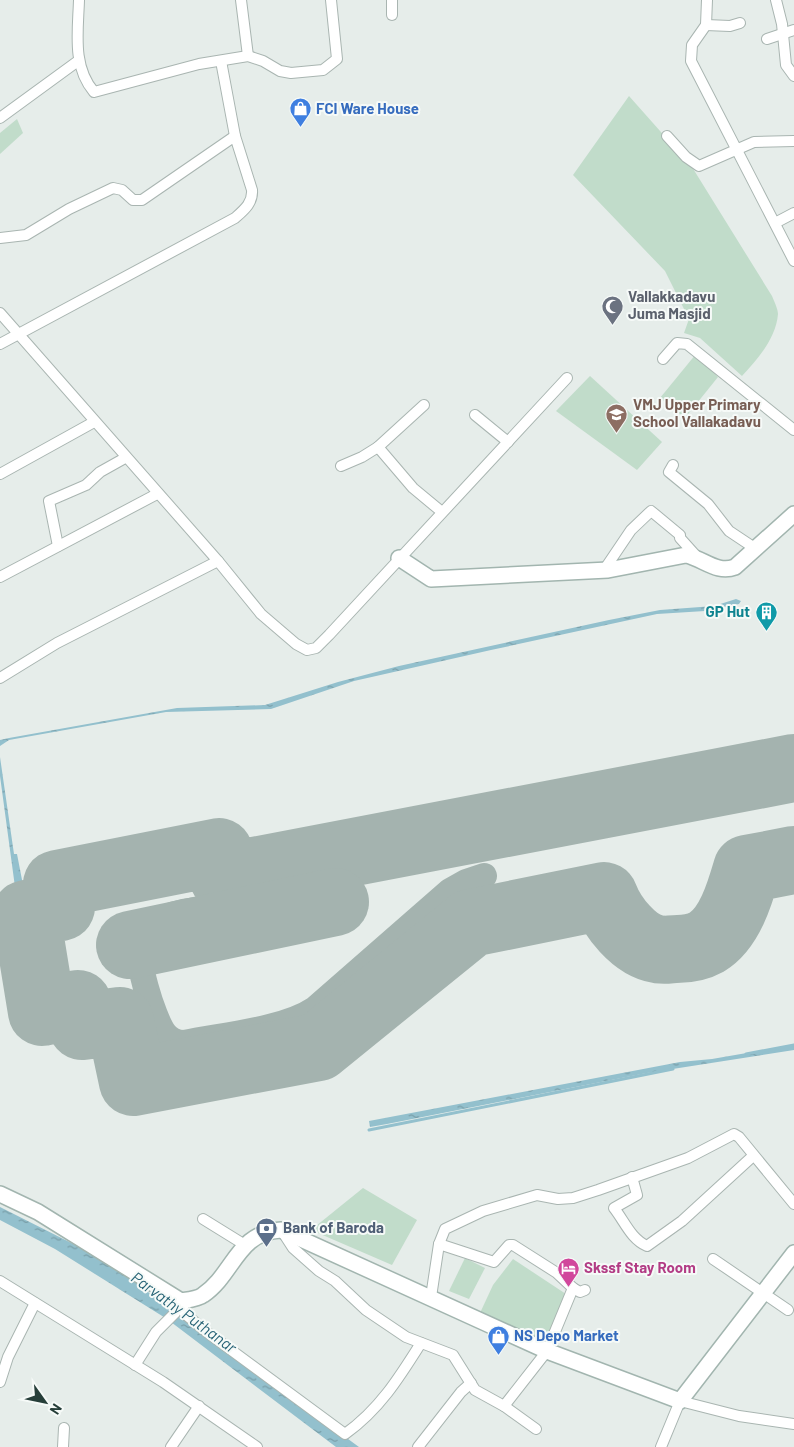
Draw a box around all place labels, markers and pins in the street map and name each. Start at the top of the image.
shop icon: FCI Ware House [288,97,312,128]
place label: FCI Ware House [316,99,419,117]
place label: Vallakkadavu Juma Masjid [628,287,715,322]
mosque icon: Vallakkadavu Juma Masjid [600,294,624,325]
place label: VMJ Upper Primary School Vallakadavu [633,395,761,430]
school or university icon: VMJ Upper Primary School Vallakadavu [605,402,629,433]
building icon: GP Hut [754,600,778,631]
place label: GP Hut [706,602,750,620]
bank icon: Bank of Baroda [255,1216,279,1247]
place label: Bank of Baroda [283,1218,384,1236]
hotel icon: Skssf Stay Room [556,1256,580,1287]
place label: Skssf Stay Room [584,1258,696,1276]
shop icon: NS Depo Market [486,1324,510,1355]
place label: NS Depo Market [514,1326,619,1344]

